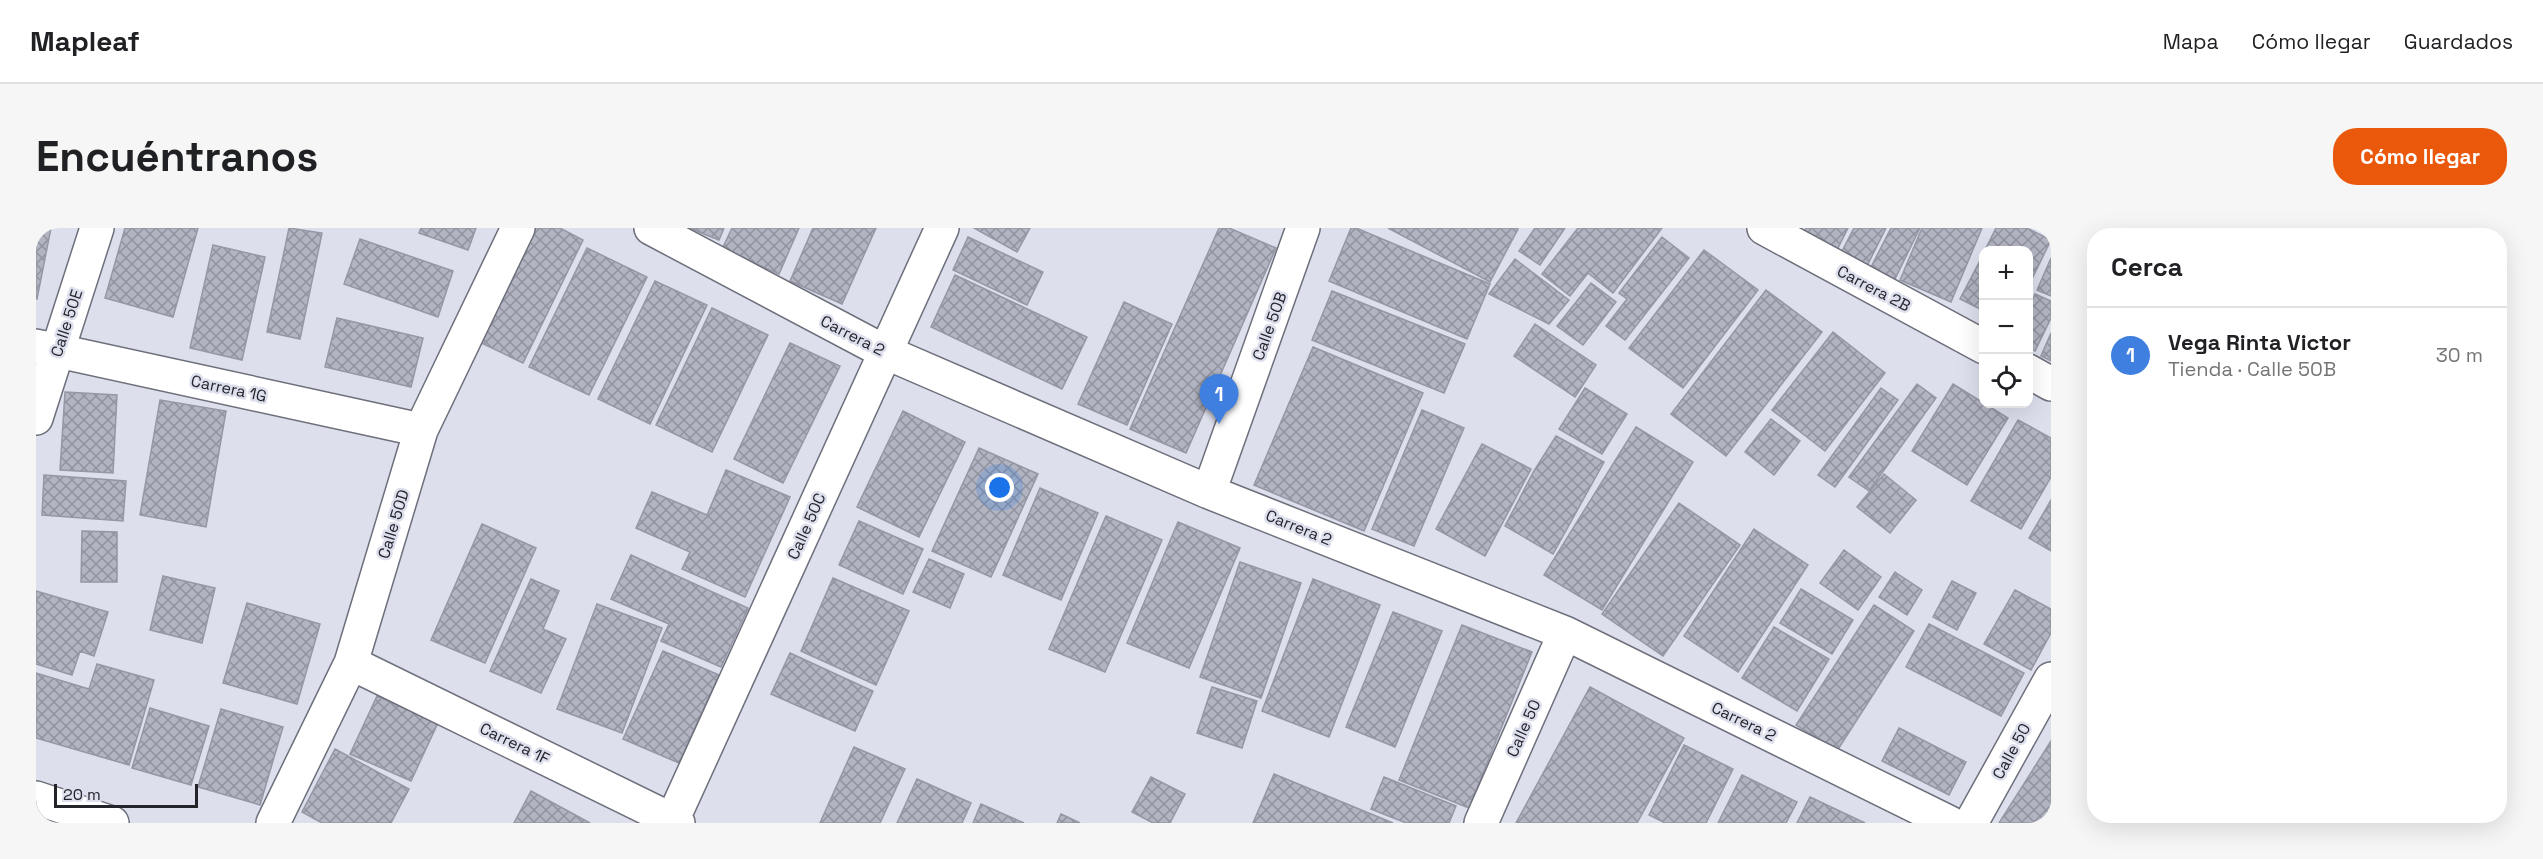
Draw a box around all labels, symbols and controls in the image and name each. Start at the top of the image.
text: Mapleaf [30,23,140,59]
text: Mapa [2163,28,2219,55]
text: Cómo llegar [2252,28,2371,55]
text: Guardados [2404,28,2513,55]
button: Cómo llegar [2333,128,2507,185]
text: Encuéntranos [36,130,318,183]
map controls [1979,246,2033,408]
button: + [1979,246,2033,300]
text: Cerca [2111,250,2183,284]
street label: Carrera 2B [1834,260,1914,316]
street label: Calle 50E [46,287,87,360]
street label: Calle 50B [1247,289,1292,363]
button: − [1979,300,2033,354]
street label: Carrera 2 [817,310,888,361]
text: Vega Rinta Victor [2168,328,2351,356]
text: 1 [2126,342,2135,368]
text: 30 m [2436,342,2483,368]
button: locate [1979,354,2033,408]
text: Tienda · Calle 50B [2168,356,2336,382]
street label: Carrera 1G [189,370,269,407]
pin: 1 [1200,374,1238,424]
your location [985,473,1014,502]
street label: Calle 50D [373,487,414,561]
street label: Calle 50C [782,489,830,563]
street label: Carrera 2 [1263,505,1335,550]
street label: Calle 50 [1502,696,1545,760]
street label: Carrera 2 [1708,697,1780,746]
street label: Carrera 1F [476,718,553,770]
street label: Calle 50 [1988,720,2035,783]
scale bar [54,781,198,808]
text: 20 m [63,784,101,805]

